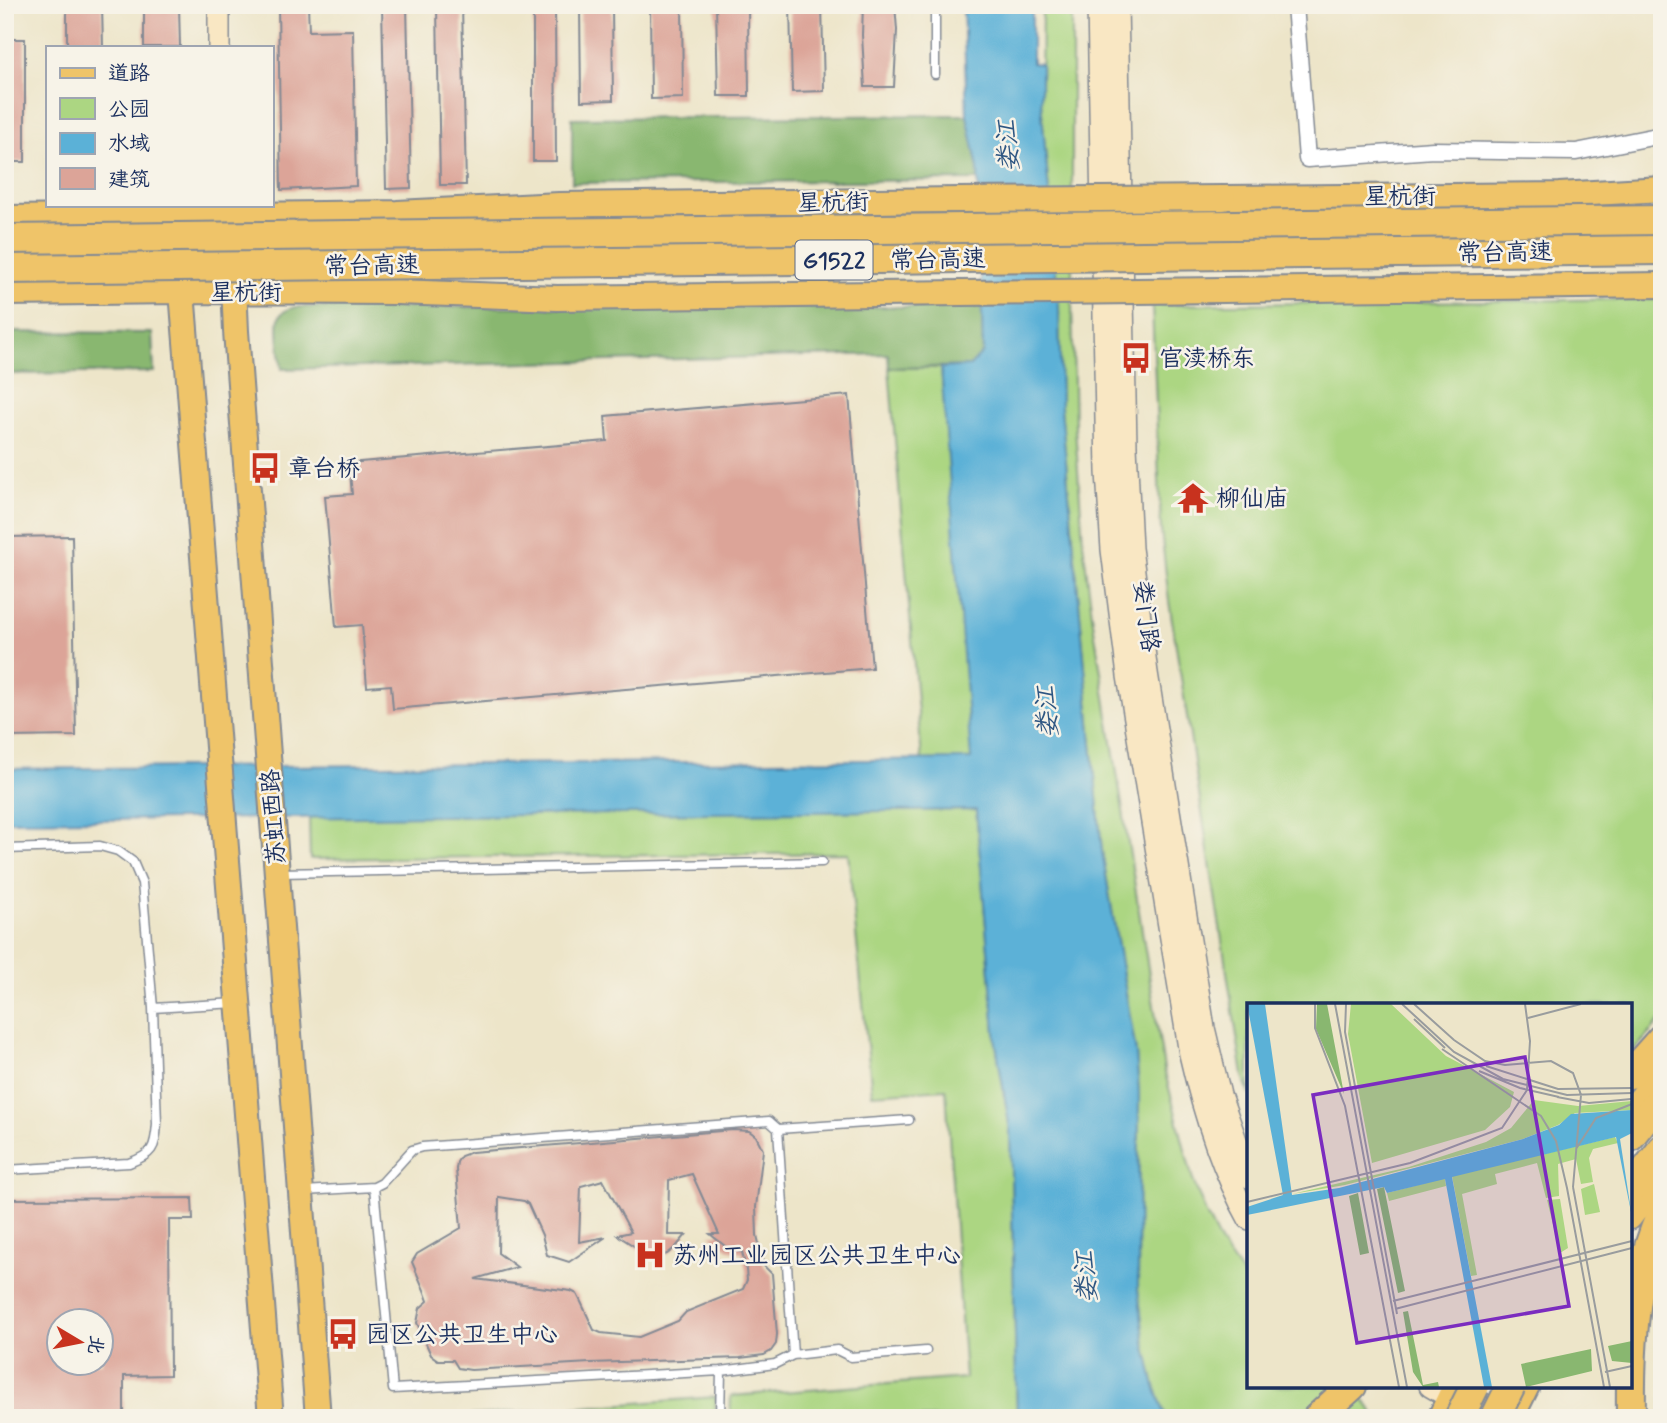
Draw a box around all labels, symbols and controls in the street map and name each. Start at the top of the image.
legend [46,46,273,206]
text: 道路 [108,60,150,88]
text: 公园 [108,96,150,124]
water label: 娄江 [990,118,1028,173]
text: 水域 [108,130,150,158]
text: 建筑 [108,166,150,194]
street label: 星杭街 [1364,182,1436,213]
street label: 星杭街 [797,187,869,220]
street label: 常台高速 [1457,237,1553,270]
road number: G1522 [796,241,872,280]
street label: 常台高速 [890,244,986,277]
street label: 常台高速 [324,250,420,283]
street label: 星杭街 [210,278,282,309]
bus stop icon: 官渎桥东 [1119,341,1153,375]
place label: 官渎桥东 [1159,344,1255,375]
bus stop icon: 章台桥 [248,451,282,485]
place label: 章台桥 [288,454,360,485]
temple icon: 柳仙庙 [1176,481,1210,515]
place label: 柳仙庙 [1216,484,1288,515]
street label: 娄门路 [1126,579,1165,654]
water label: 娄江 [1029,684,1067,739]
street label: 苏虹西路 [256,768,293,866]
inset map [1247,1003,1632,1388]
hospital icon: 苏州工业园区公共卫生中心 [633,1238,667,1272]
place label: 苏州工业园区公共卫生中心 [673,1241,961,1272]
water label: 娄江 [1068,1249,1106,1304]
north arrow [46,1308,116,1378]
bus stop icon: 园区公共卫生中心 [326,1317,360,1351]
place label: 园区公共卫生中心 [366,1320,558,1351]
text: 北 [81,1333,109,1356]

